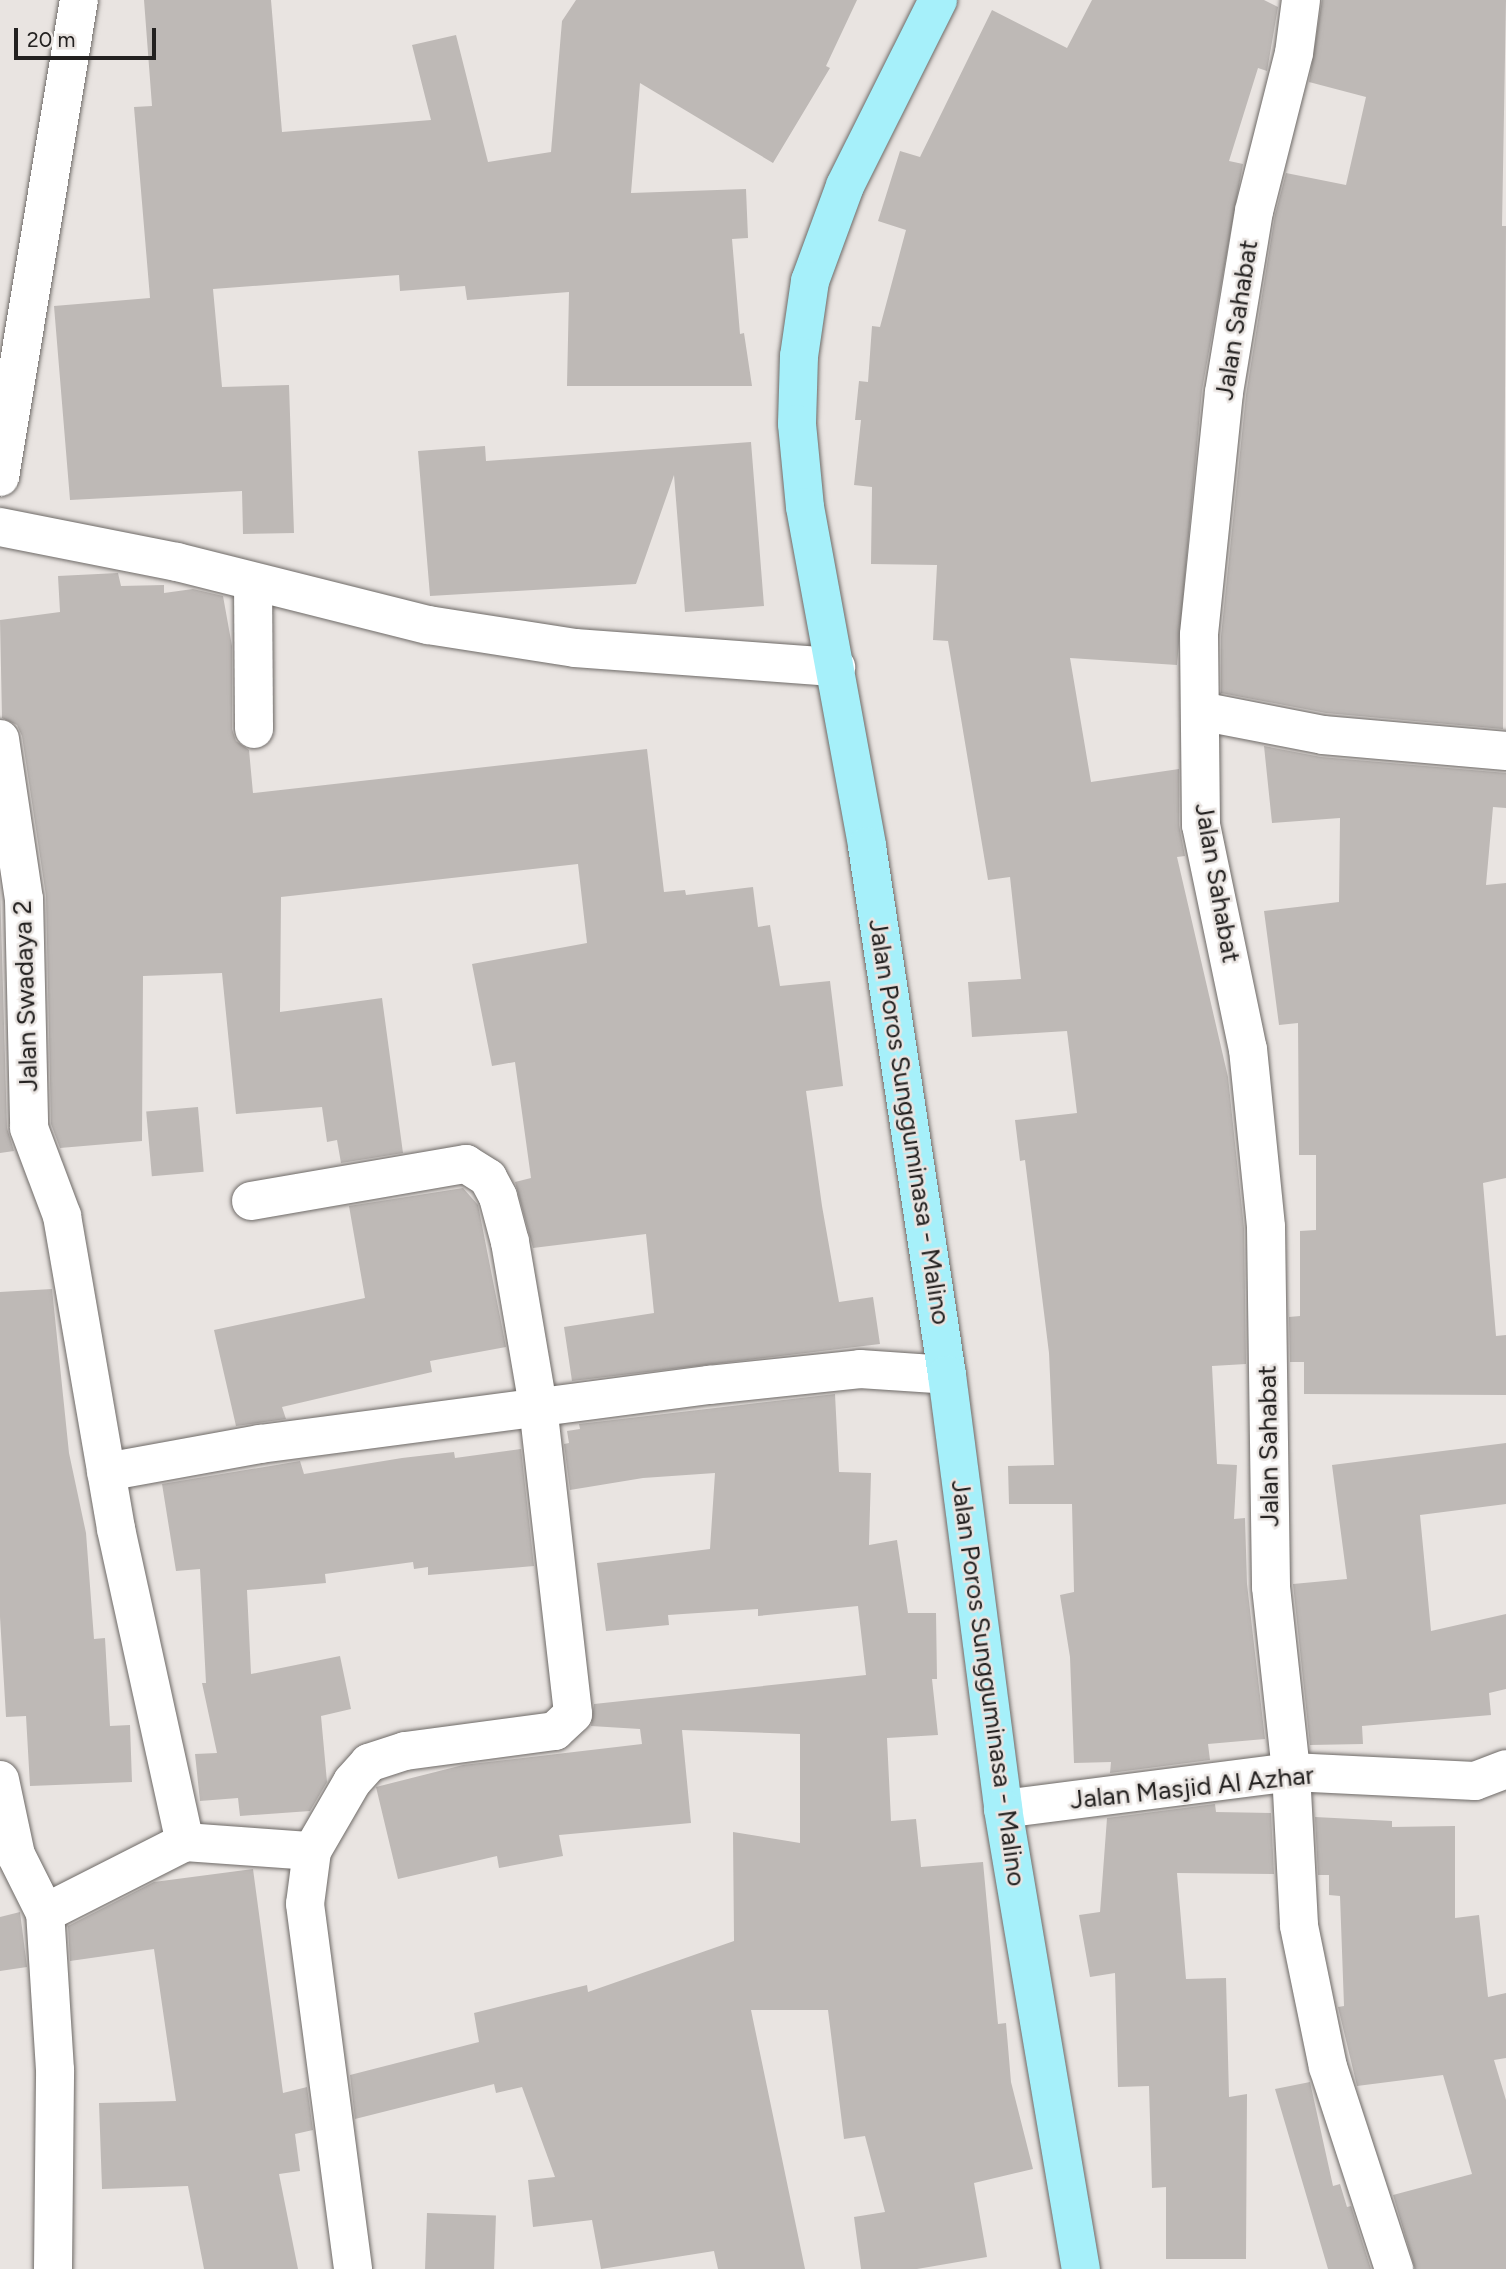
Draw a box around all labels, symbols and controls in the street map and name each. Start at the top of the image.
scale bar [18,14,159,58]
text: 20 m [27,27,75,52]
street label: Jalan Sahabat [1209,238,1265,402]
street label: Jalan Sahabat [1188,801,1246,965]
street label: Jalan Swadaya 2 [7,900,45,1092]
street label: Jalan Poros Sungguminasa - Malino [861,917,957,1327]
street label: Jalan Sahabat [1252,1365,1286,1527]
street label: Jalan Poros Sungguminasa - Malino [944,1478,1032,1888]
street label: Jalan Masjid Al Azhar [1068,1760,1316,1816]

